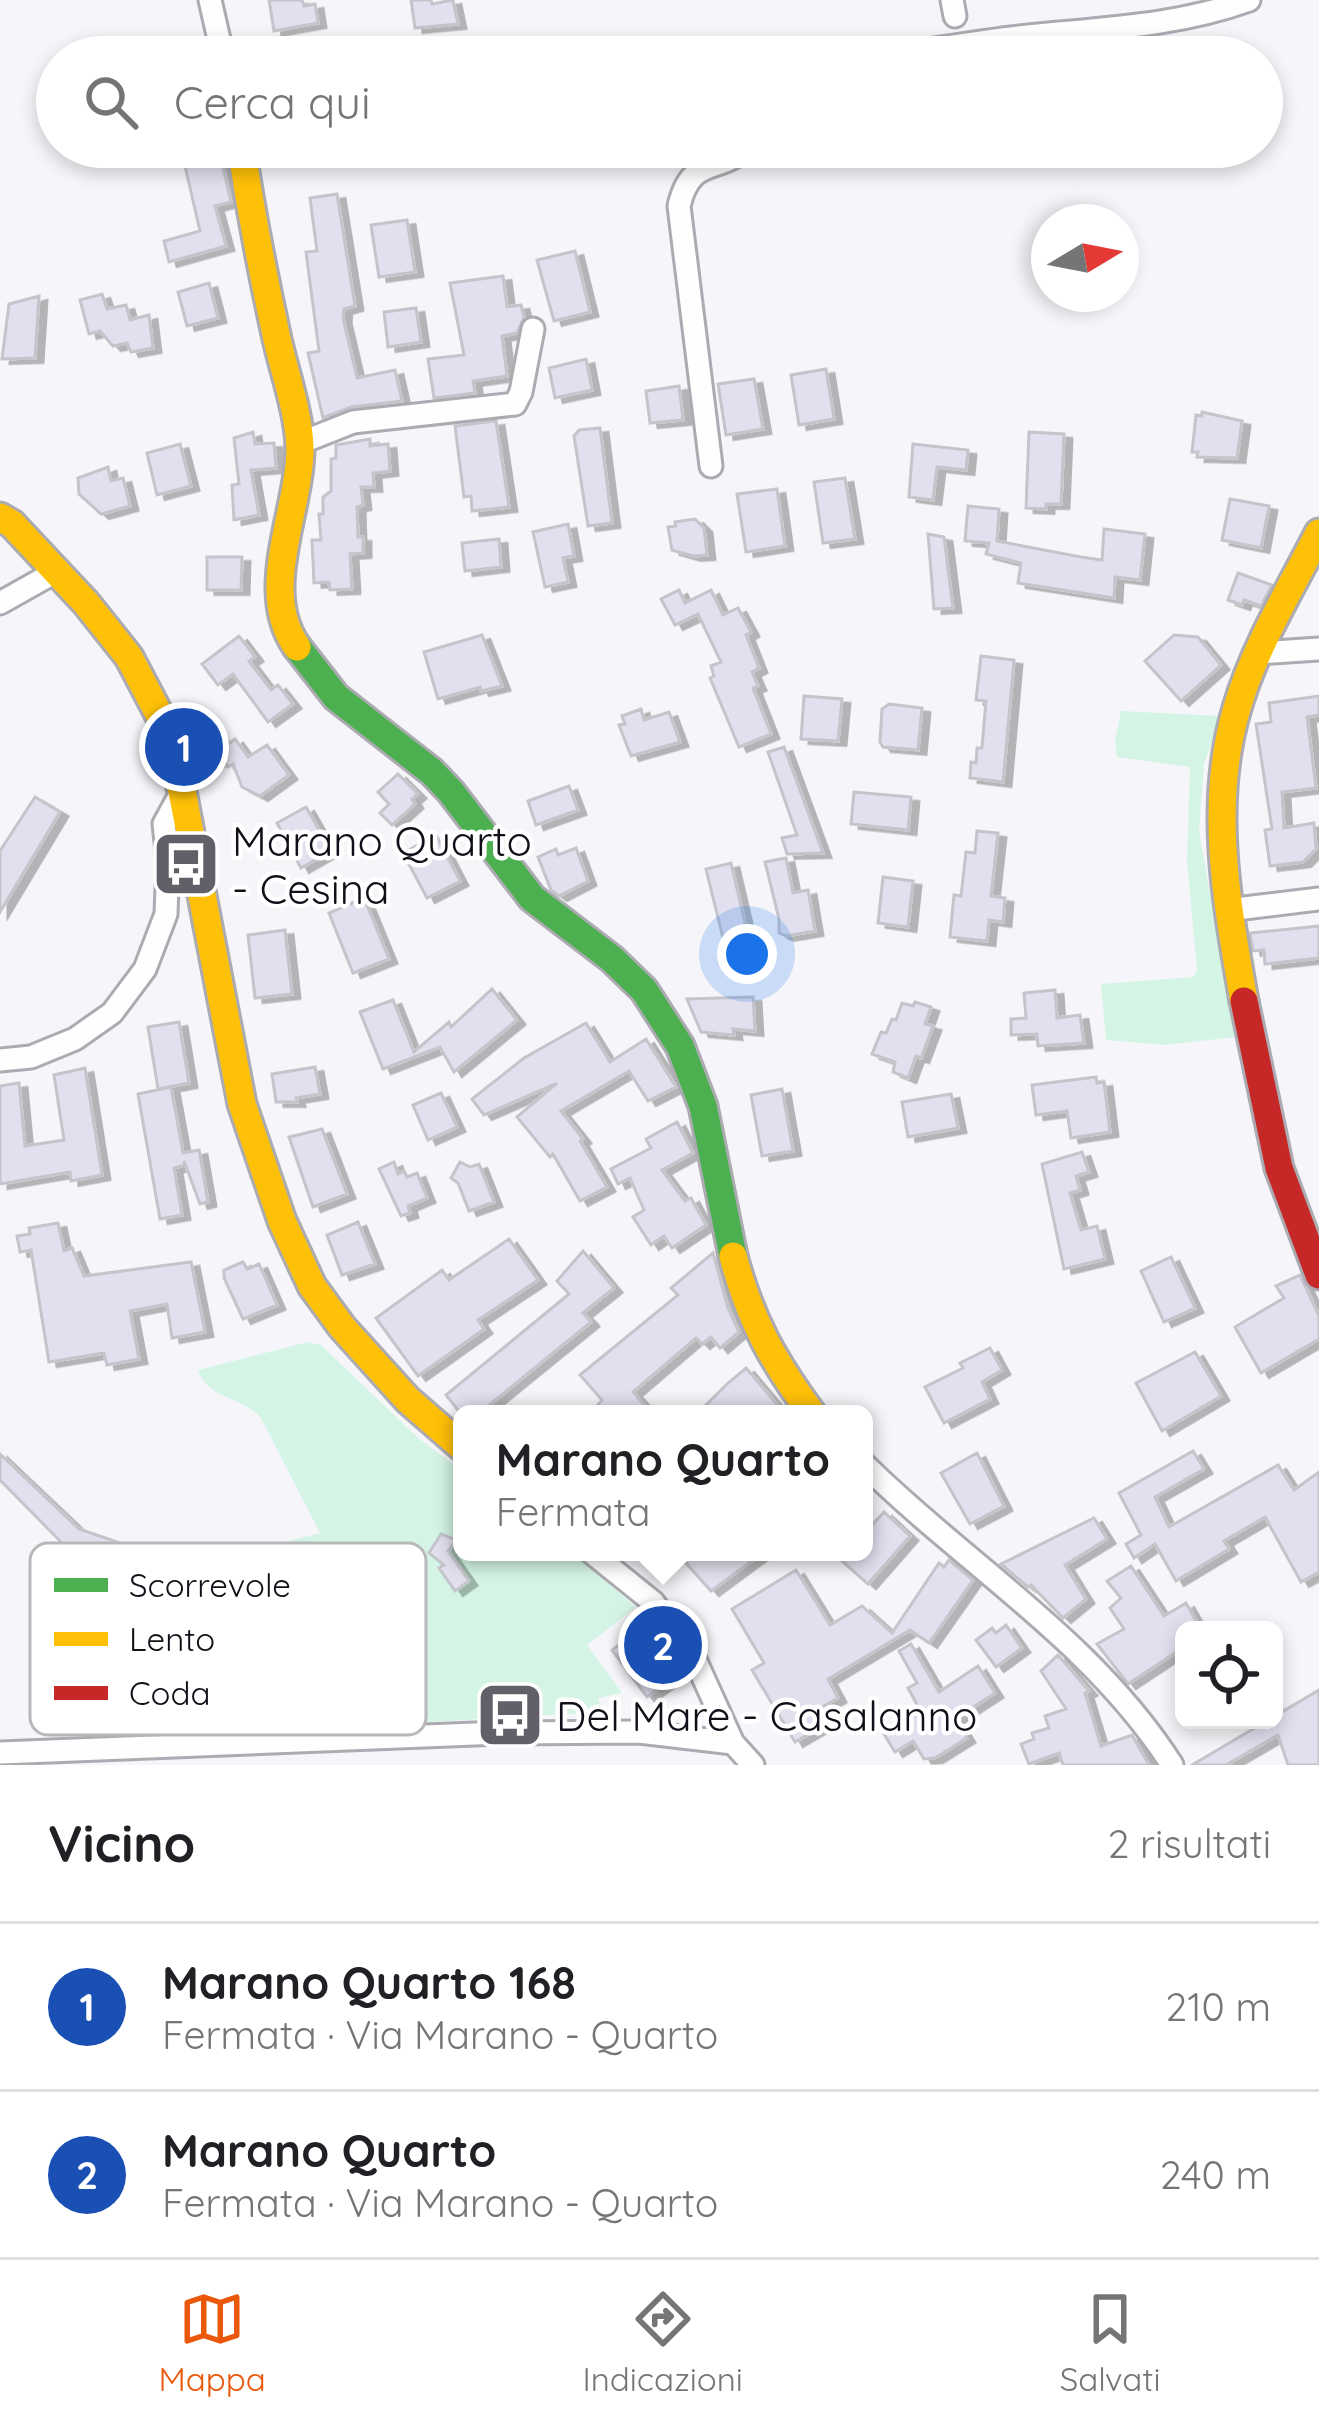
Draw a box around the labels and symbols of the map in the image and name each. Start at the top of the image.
north arrow [1031,204,1139,312]
pin: 1 [145,702,223,792]
place label: Marano Quarto - Cesina [232,814,532,915]
bus stop icon: Marano Quarto - Cesina [151,829,221,899]
your location [717,924,777,984]
legend [30,1543,426,1735]
text: Scorrevole [129,1564,291,1605]
pin: 2 [624,1600,702,1690]
text: Lento [129,1618,215,1659]
text: Coda [129,1672,210,1713]
bus stop icon: Del Mare - Casalanno [475,1680,545,1750]
place label: Del Mare - Casalanno [556,1689,977,1742]

